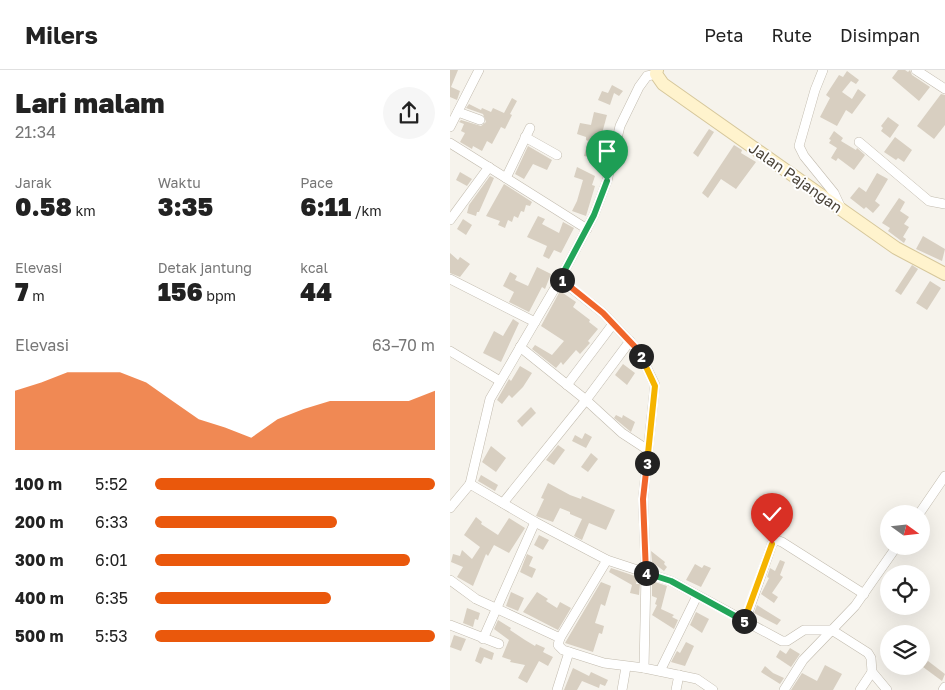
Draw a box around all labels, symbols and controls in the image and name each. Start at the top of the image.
text: Milers [25,20,98,49]
text: Peta [704,24,744,46]
text: Rute [772,24,812,46]
text: Disimpan [840,24,920,46]
text: Lari malam [15,86,165,119]
button: share [383,87,435,139]
text: 21:34 [15,122,56,142]
pin [586,130,628,181]
icon: arrive [593,137,621,165]
street label: Jalan Pajangan [746,138,846,216]
text: Jarak [15,174,52,191]
text: Waktu [158,174,201,191]
text: Pace [300,174,333,191]
text: 0.58 [15,191,72,222]
text: 3:35 [158,191,213,222]
text: 6:11 [300,191,351,222]
text: km [72,202,96,219]
text: /km [351,202,382,219]
text: Elevasi [15,259,62,276]
text: Detak jantung [158,259,252,276]
text: kcal [300,259,328,276]
pin: 1 [550,268,574,292]
text: 1 [559,272,566,289]
text: 7 [15,276,29,307]
text: 156 [158,276,203,307]
text: 44 [300,276,332,307]
text: m [29,287,45,304]
text: bpm [203,287,236,304]
text: Elevasi [15,335,69,355]
text: 63–70 m [372,335,435,355]
pin: 2 [628,344,654,368]
text: 2 [637,348,646,365]
pin: 3 [634,450,660,476]
text: 3 [643,455,652,472]
text: 100 m [15,474,62,494]
text: 5:52 [95,474,128,494]
pin [751,493,793,544]
icon: check [758,500,786,528]
north arrow [880,505,930,555]
map controls [880,505,930,675]
text: 200 m [15,512,64,532]
text: 6:33 [95,512,128,532]
text: 300 m [15,550,64,570]
text: 6:01 [95,550,127,570]
pin: 4 [634,560,658,586]
text: 4 [642,565,651,582]
button: locate [880,565,930,615]
text: 400 m [15,588,64,608]
text: 6:35 [95,588,128,608]
pin: 5 [732,608,756,634]
text: 5 [740,613,749,630]
button: layers [880,625,930,675]
text: 500 m [15,626,64,646]
text: 5:53 [95,626,128,646]

